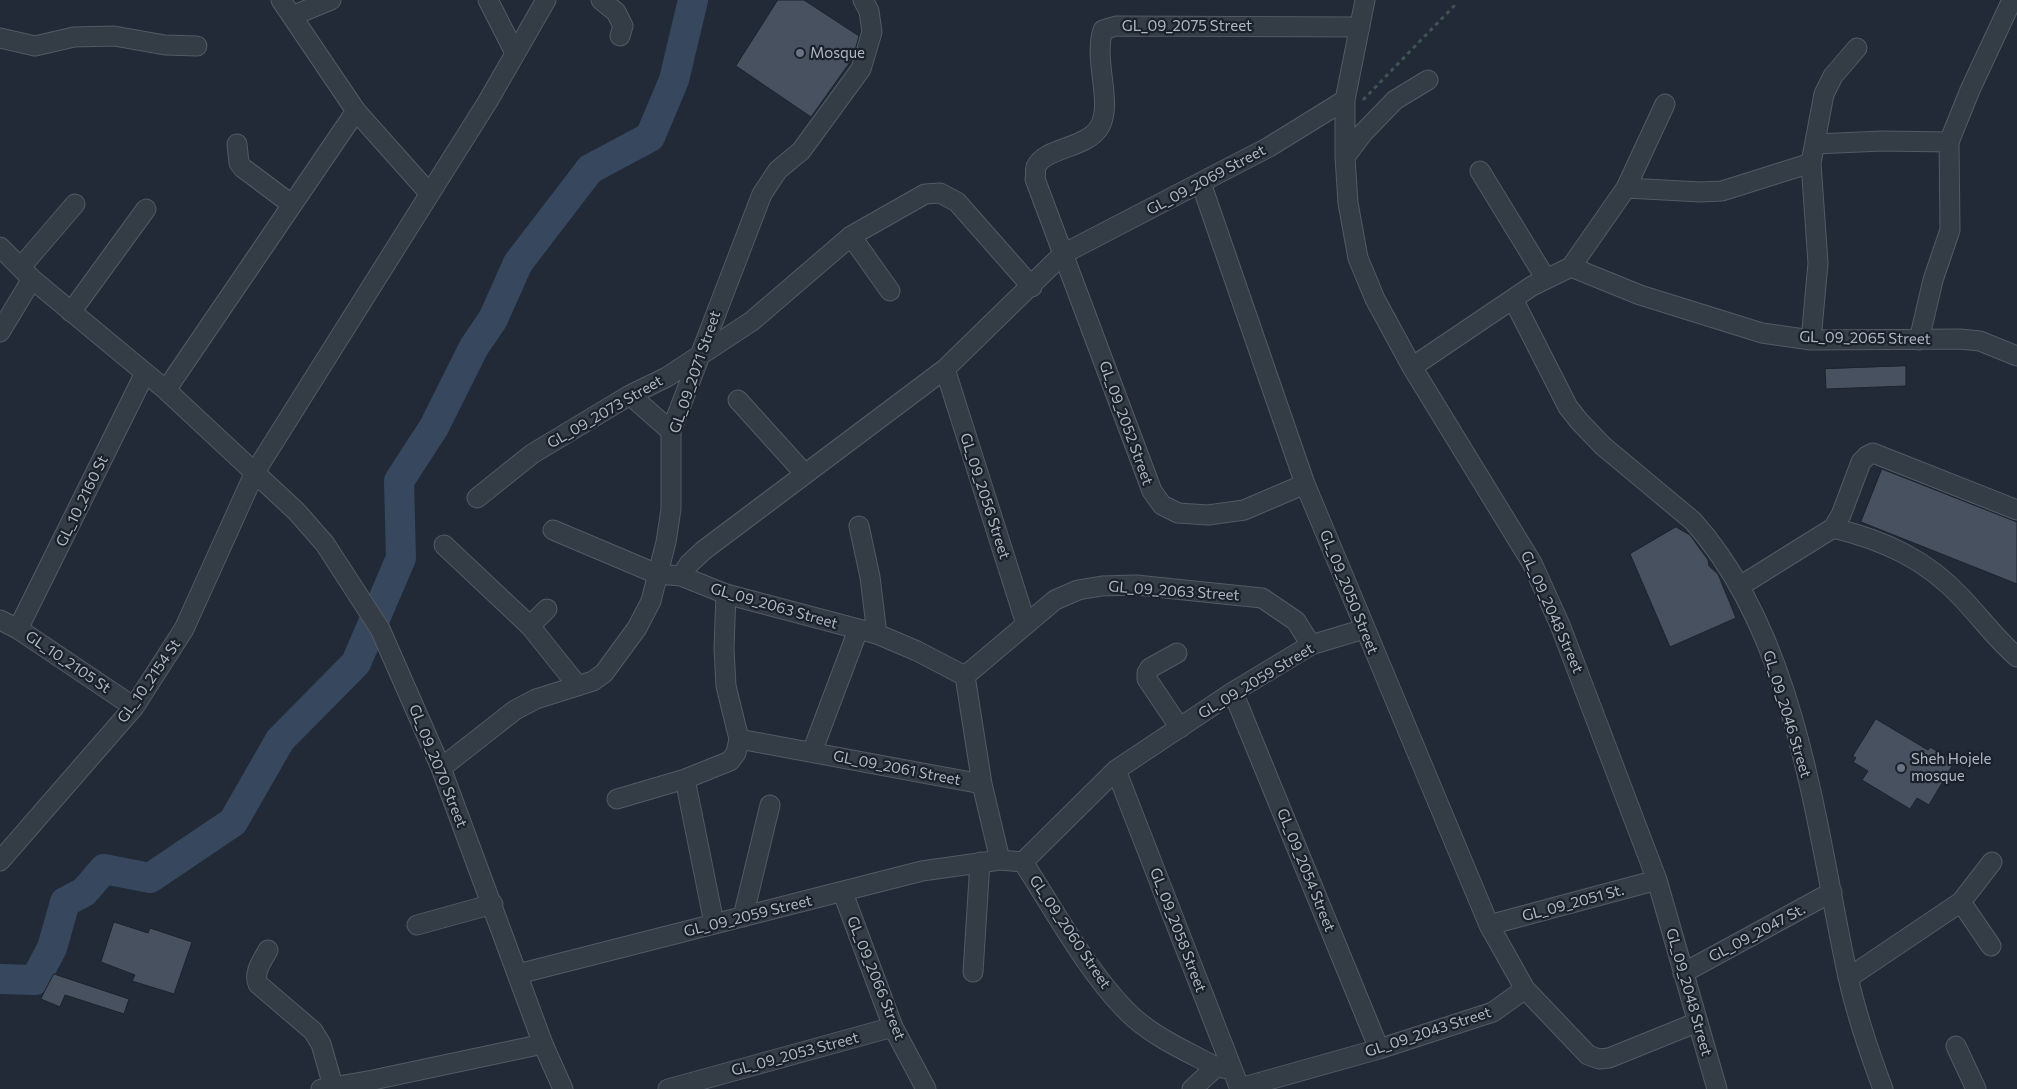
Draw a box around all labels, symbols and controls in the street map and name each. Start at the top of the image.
street label: GL_09_2075 Street [1122,17,1252,35]
place label: Mosque [810,44,865,62]
marker: Mosque [794,47,806,59]
street label: GL_09_2069 Street [1144,141,1268,219]
street label: GL_09_2071 Street [666,308,724,436]
street label: GL_09_2065 Street [1799,328,1931,348]
street label: GL_09_2052 Street [1095,358,1157,488]
street label: GL_09_2073 Street [544,372,666,452]
street label: GL_09_2056 Street [956,431,1014,561]
street label: GL_10_2160 St [52,453,112,549]
street label: GL_09_2050 Street [1316,527,1382,657]
street label: GL_09_2048 Street [1517,548,1587,676]
street label: GL_09_2063 Street [1108,577,1240,605]
street label: GL_09_2063 Street [708,579,840,633]
street label: GL_10_2105 St [22,627,114,697]
street label: GL_10_2154 St [114,636,184,726]
street label: GL_09_2059 Street [1195,639,1317,723]
street label: GL_09_2046 Street [1759,648,1815,780]
street label: GL_09_2070 Street [405,702,471,830]
street label: GL_09_2061 Street [832,747,962,789]
place label: Sheh Hojele mosque [1911,750,1991,785]
marker: Sheh Hojele mosque [1895,762,1907,774]
street label: GL_09_2054 Street [1273,806,1339,934]
street label: GL_09_2058 Street [1146,865,1210,995]
street label: GL_09_2060 Street [1025,872,1115,992]
street label: GL_09_2051 St. [1520,881,1626,925]
street label: GL_09_2059 Street [682,891,814,941]
street label: GL_09_2047 St. [1706,900,1808,966]
street label: GL_09_2066 Street [843,913,909,1043]
street label: GL_09_2048 Street [1662,926,1716,1058]
street label: GL_09_2043 Street [1363,1003,1493,1061]
street label: GL_09_2053 Street [729,1028,861,1080]

